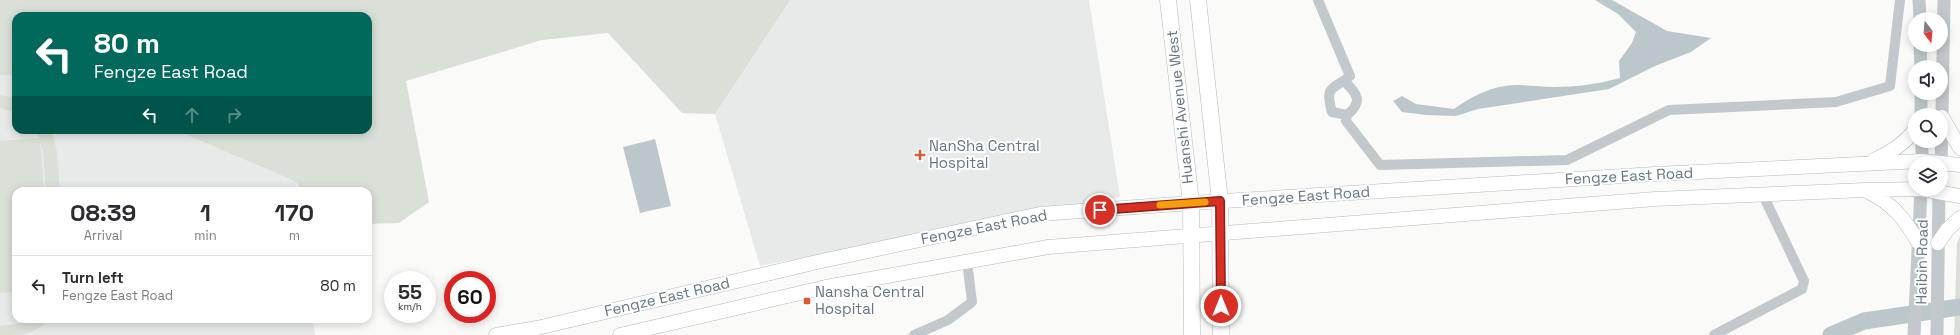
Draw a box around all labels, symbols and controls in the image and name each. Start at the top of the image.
north arrow [1908,12,1948,52]
map controls [1908,12,1948,196]
text: 80 m [94,25,160,61]
icon: left [28,28,80,80]
street label: Huanshi Avenue West [1162,29,1197,185]
text: Fengze East Road [94,60,248,83]
button: sound [1908,60,1948,100]
icon: left [139,104,161,126]
icon: ahead [181,104,203,126]
icon: right [223,104,245,126]
button: search [1908,108,1948,148]
place label: NanSha Central Hospital [929,136,1040,172]
marker: NanSha Central Hospital [914,149,926,161]
button: layers [1908,156,1948,196]
street label: Fengze East Road [1564,163,1694,188]
street label: Fengze East Road [1241,182,1371,209]
pin [1083,193,1117,227]
text: 08:39 [70,197,136,228]
text: 1 [200,197,211,228]
text: 170 [275,197,314,228]
icon: arrive [1089,199,1111,221]
street label: Fengze East Road [919,205,1049,248]
street label: Haibin Road [1911,219,1932,305]
text: Arrival [84,227,122,244]
text: min [194,227,217,244]
text: m [289,227,300,244]
text: Turn left [62,268,124,287]
speed limit sign: 60 [444,271,496,323]
street label: Fengze East Road [602,273,732,320]
icon: left [28,275,50,297]
text: 80 m [320,276,356,295]
text: 55 [398,279,422,305]
place label: Nansha Central Hospital [815,282,924,318]
position arrow [1200,285,1242,327]
text: Fengze East Road [62,287,173,304]
marker: Nansha Central Hospital [802,296,812,306]
text: km/h [398,300,422,313]

